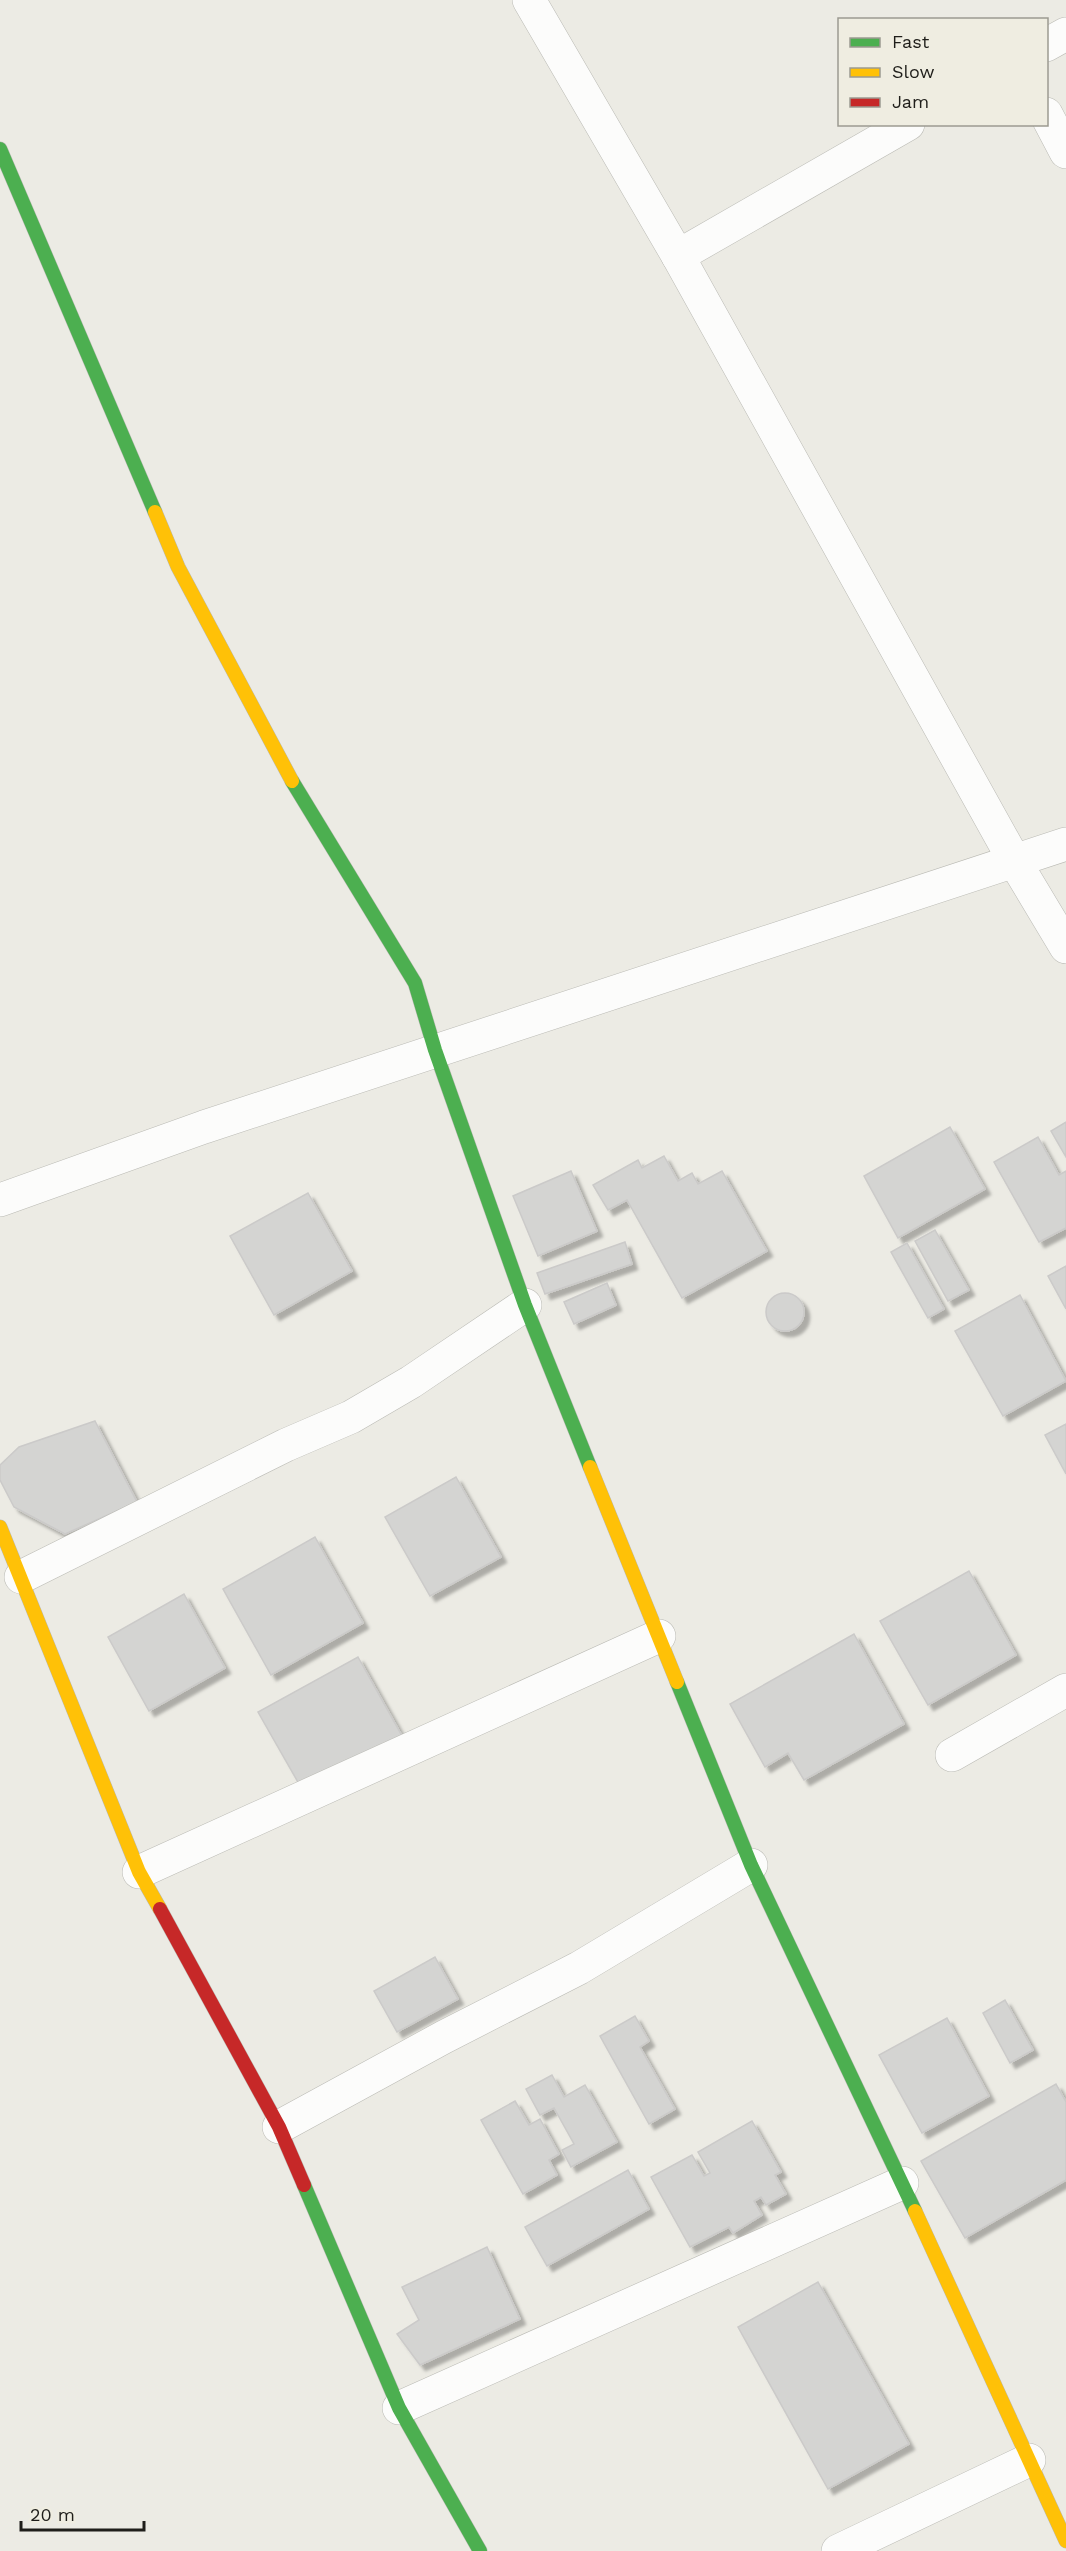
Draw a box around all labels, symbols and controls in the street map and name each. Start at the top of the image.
legend [838,18,1048,126]
text: Fast [892,31,930,52]
text: Slow [892,61,935,82]
text: Jam [892,91,929,112]
scale bar [21,2494,144,2532]
text: 20 m [30,2504,75,2525]

